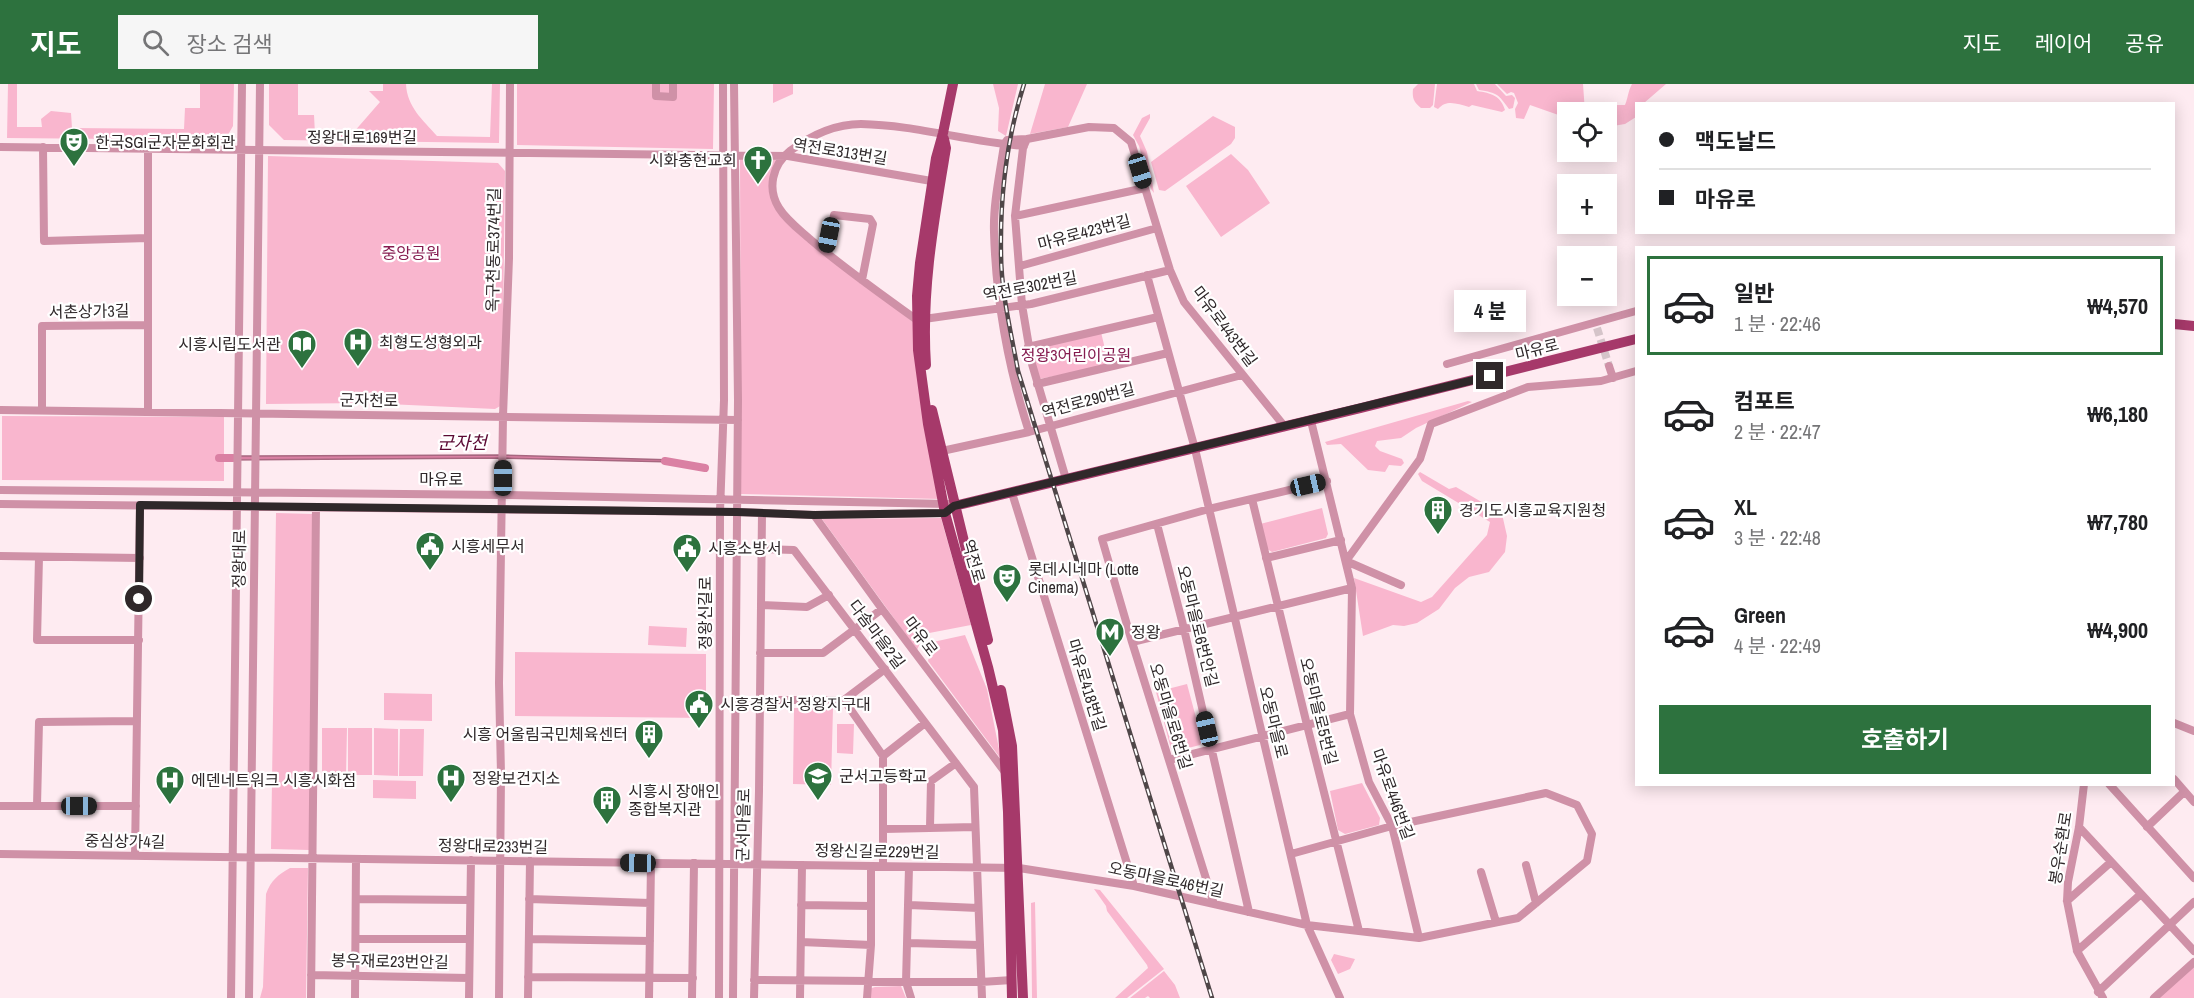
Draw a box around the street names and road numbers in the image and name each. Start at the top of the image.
street label: 정왕대로169번길 [307,126,417,148]
street label: 역전로313번길 [791,133,889,169]
street label: 옥구천동로374번길 [481,187,505,313]
street label: 마유로423번길 [1035,209,1133,255]
street label: 역전로302번길 [981,266,1079,306]
street label: 마유로443번길 [1187,281,1263,371]
street label: 서촌상가3길 [48,299,130,323]
street label: 마유로 [1513,333,1561,365]
street label: 역전로290번길 [1039,377,1137,423]
street label: 군자천로 [339,388,399,412]
street label: 마유로 [419,468,463,490]
street label: 정왕대로 [227,529,251,589]
street label: 역전로 [957,537,991,586]
street label: 오동마을로6번안길 [1172,563,1224,689]
street label: 정왕신길로 [694,576,716,650]
street label: 다솜마을2길 [844,595,910,673]
street label: 마유로 [899,612,943,660]
street label: 마유로418번길 [1063,636,1111,734]
street label: 오동마을로5번길 [1295,655,1343,767]
street label: 오동마을로6번길 [1144,660,1198,772]
street label: 오동마을로 [1254,684,1294,761]
street label: 마유로446번길 [1366,745,1420,843]
street label: 군서마을로 [731,788,755,862]
street label: 봉우순환로 [2043,810,2077,886]
street label: 중심상가4길 [84,829,166,853]
street label: 정왕대로233번길 [438,834,548,858]
street label: 정왕신길로229번길 [814,839,940,863]
street label: 오동마을로46번길 [1106,856,1226,902]
street label: 봉우재로23번안길 [331,949,449,973]

